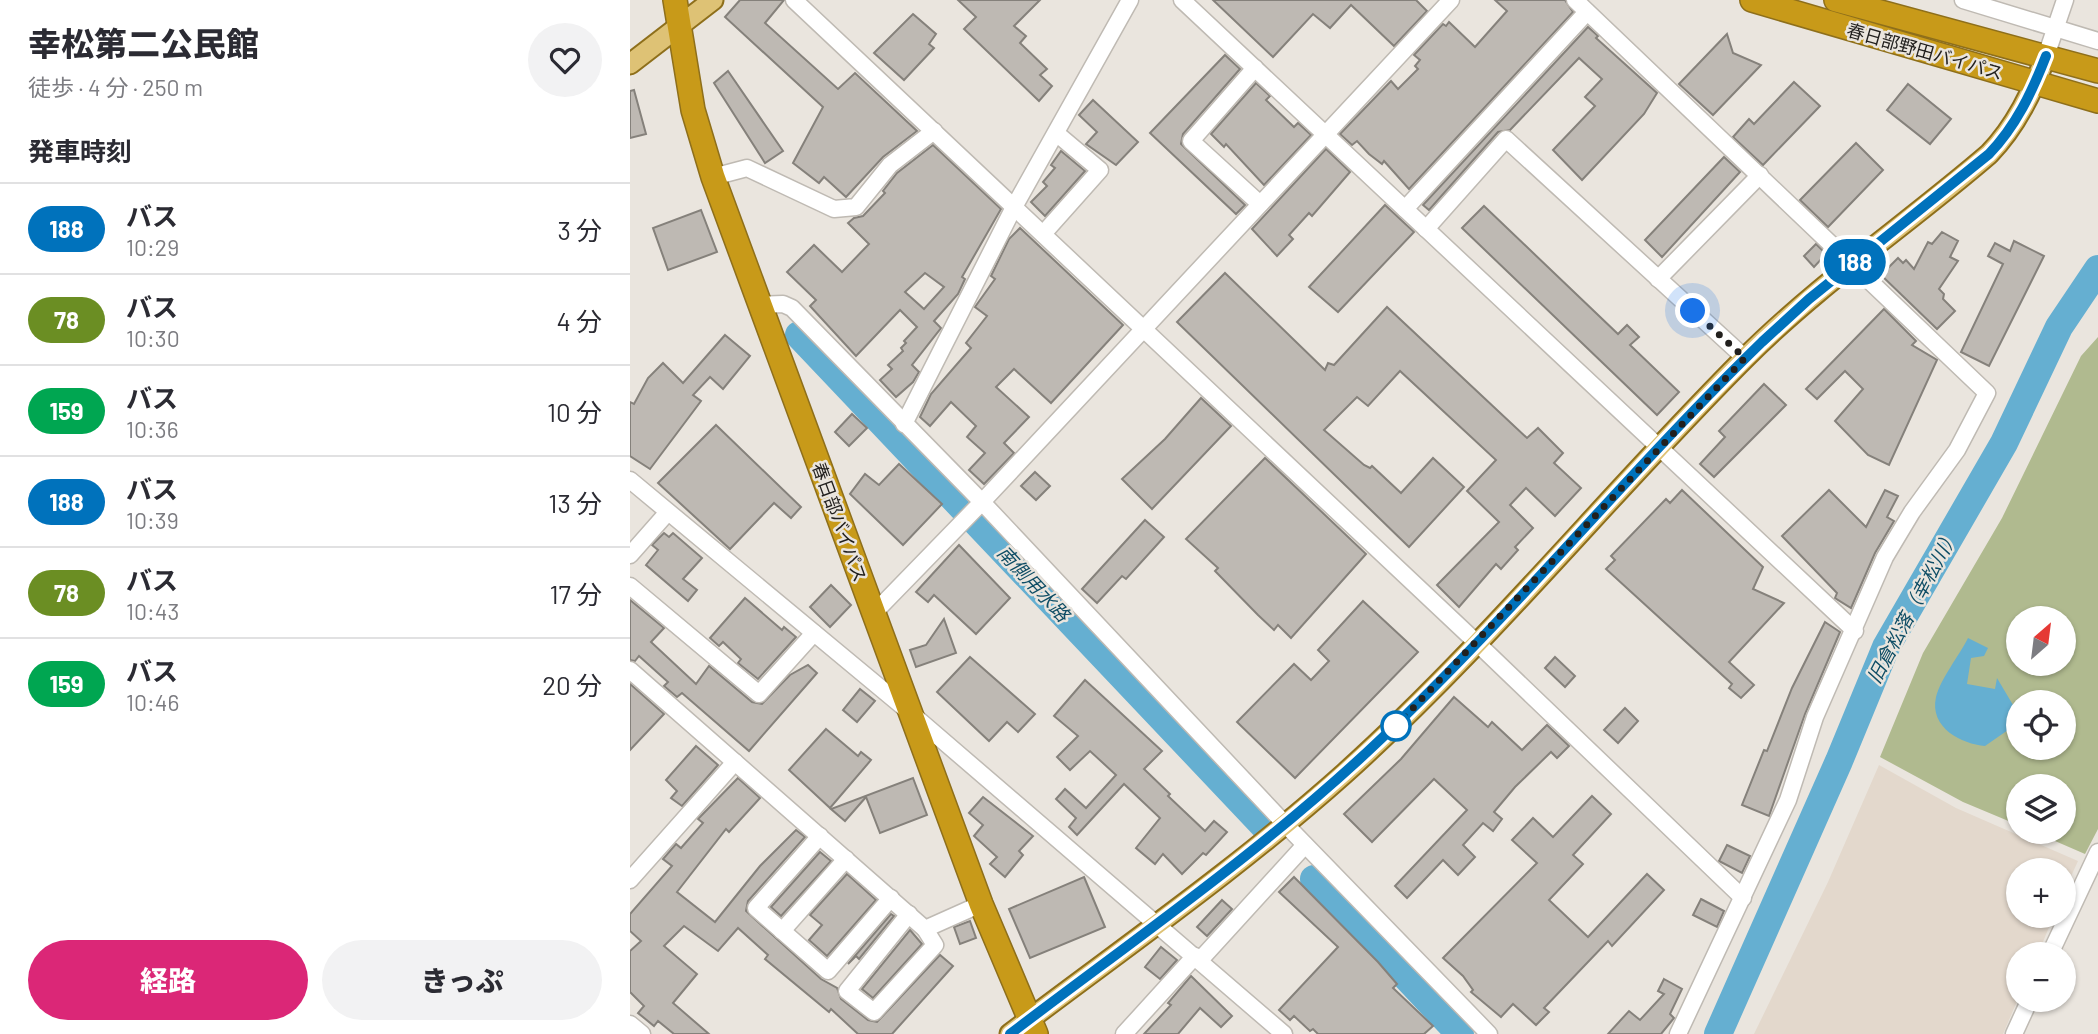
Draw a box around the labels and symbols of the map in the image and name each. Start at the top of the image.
street label: 春日部野田バイパス [1844,18,2006,84]
line badge: 188 [1815,239,1895,285]
your location [1675,293,1710,328]
street label: 春日部バイパス [808,459,872,585]
water label: 旧倉松落（幸松川） [1862,525,1962,687]
water label: 南側用水路 [993,540,1076,627]
north arrow [2006,606,2076,676]
unlabelled marker [1381,711,1411,741]

